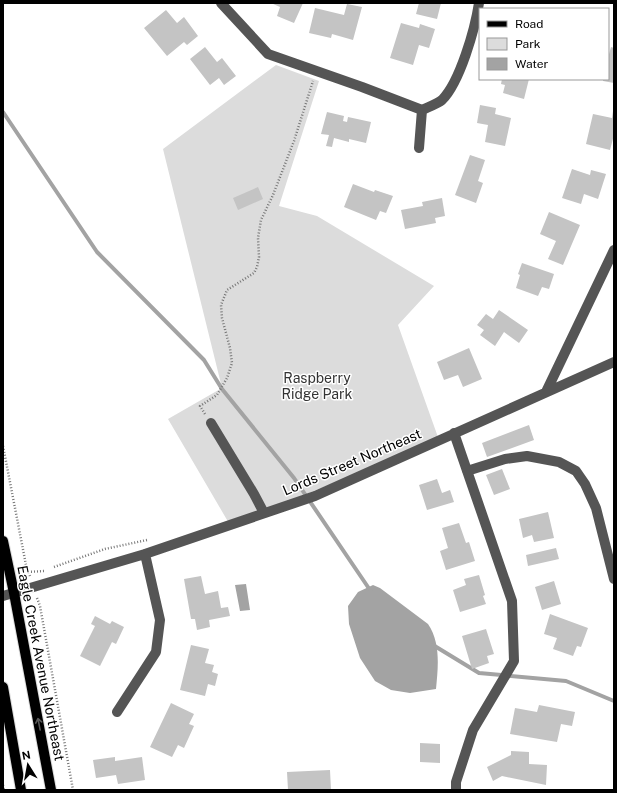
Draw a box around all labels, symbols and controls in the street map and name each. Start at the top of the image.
legend [479,8,609,80]
text: Road [515,17,543,31]
text: Park [515,37,541,51]
text: Water [515,57,549,71]
park label: Raspberry Ridge Park [282,370,353,402]
street label: Lords Street Northeast [280,425,424,499]
street label: Eagle Creek Avenue Northeast [14,564,68,762]
one-way arrow [35,718,43,731]
north arrow [8,745,48,785]

